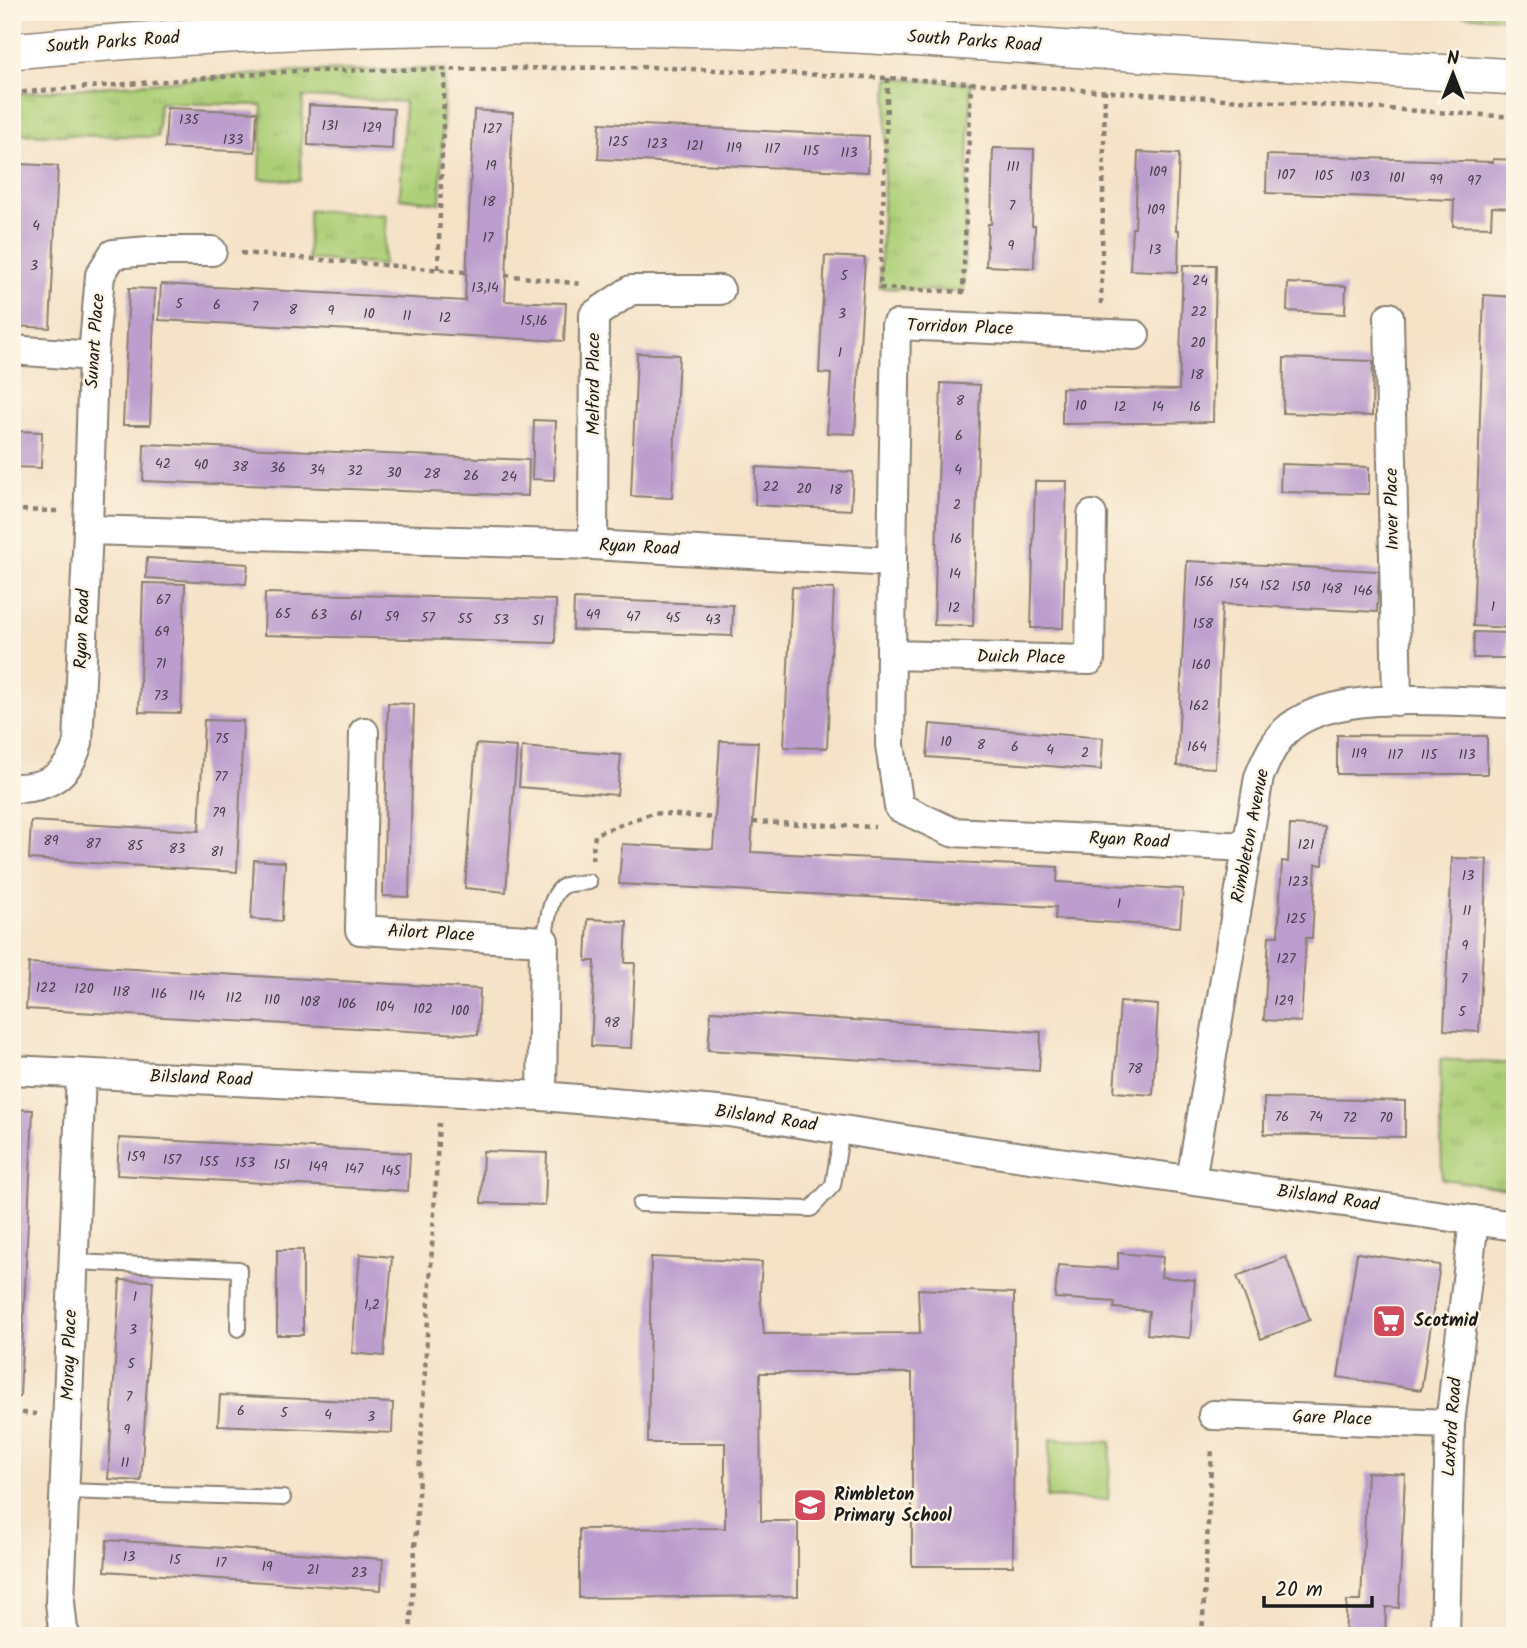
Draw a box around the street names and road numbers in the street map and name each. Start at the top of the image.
street label: South Parks Road [906,23,1043,61]
street label: South Parks Road [45,24,182,62]
street label: Sunart Place [78,293,114,389]
street label: Torridon Place [906,312,1014,344]
street label: Melford Place [580,333,609,435]
street label: Inver Place [1378,467,1408,551]
street label: Ryan Road [598,531,681,565]
street label: Ryan Road [67,587,99,670]
street label: Duich Place [977,643,1065,673]
street label: Rimbleton Avenue [1224,766,1278,906]
street label: Ryan Road [1088,824,1171,858]
street label: Ailort Place [387,917,475,951]
street label: Bilsland Road [149,1063,254,1095]
street label: Bilsland Road [713,1098,820,1141]
street label: Bilsland Road [1275,1178,1382,1221]
street label: Moray Place [54,1309,86,1401]
street label: Laxford Road [1435,1376,1471,1477]
street label: Gare Place [1292,1403,1372,1435]

